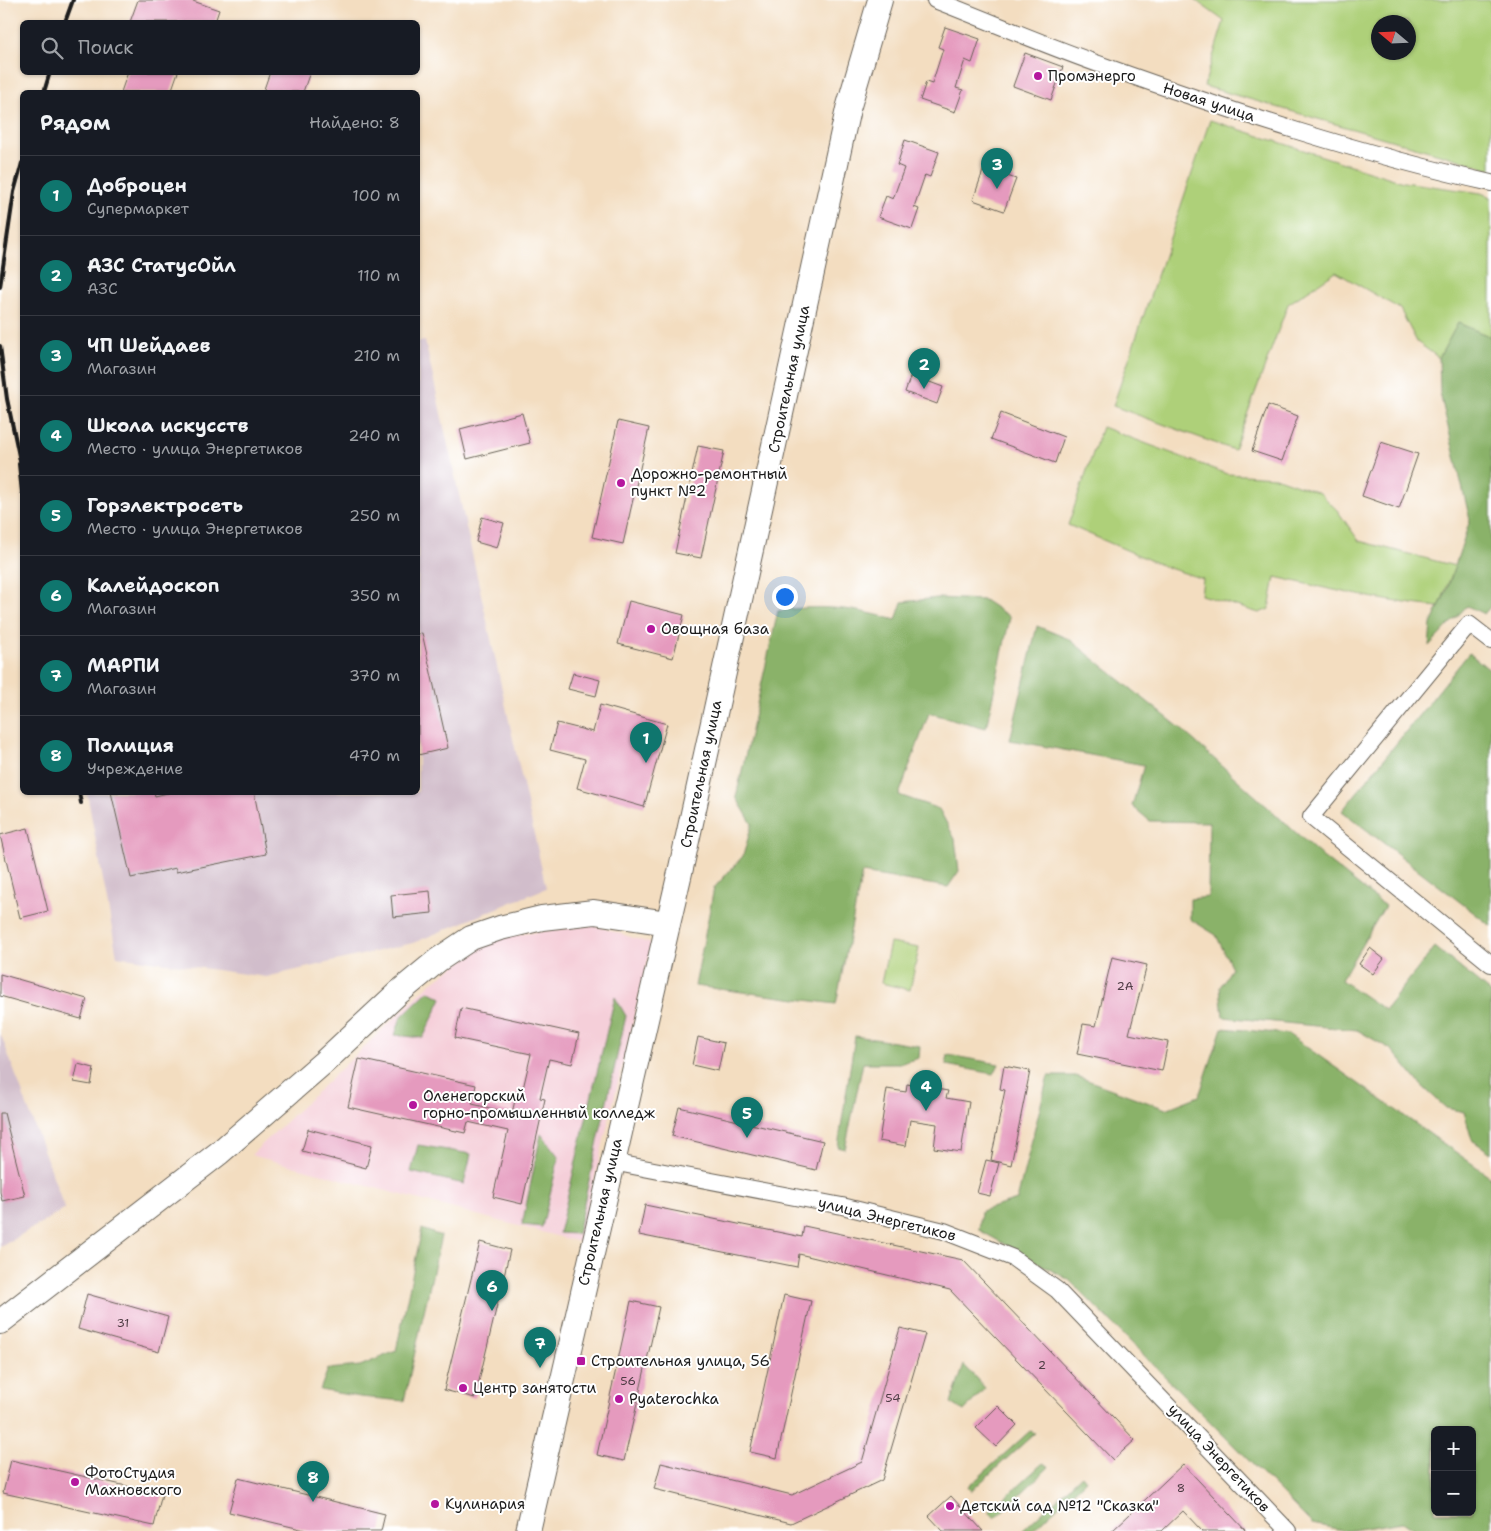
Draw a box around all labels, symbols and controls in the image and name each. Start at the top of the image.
north arrow [1371,15,1416,60]
search box [20,20,420,75]
icon: search [38,34,66,62]
text: Поиск [78,35,133,60]
place label: Промэнерго [1048,66,1136,86]
marker: Промэнерго [1032,70,1044,82]
street label: Новая улица [1160,78,1258,127]
text: Рядом [40,109,110,137]
text: Найдено: 8 [309,112,400,133]
pin: 3 [981,148,1013,189]
text: Доброцен [87,173,187,198]
text: 1 [52,185,60,206]
text: 100 m [352,185,400,206]
text: Супермаркет [87,198,189,219]
text: АЗС СтатусОйл [87,253,236,278]
text: 2 [50,265,62,286]
text: 110 m [357,265,400,286]
text: АЗС [87,278,118,299]
street label: Строительная улица [764,303,815,455]
text: ЧП Шейдаев [87,333,210,358]
text: 3 [50,345,62,366]
text: 210 m [353,345,400,366]
pin: 2 [908,348,940,389]
text: Магазин [87,358,156,379]
text: Школа искусств [87,413,248,438]
text: 4 [50,425,62,446]
text: 240 m [348,425,400,446]
text: Место · улица Энергетиков [87,438,303,459]
place label: Дорожно-ремонтный пункт №2 [631,464,788,501]
marker: Дорожно-ремонтный пункт №2 [615,477,627,489]
text: Горэлектросеть [87,493,243,518]
text: 5 [51,505,61,526]
text: 250 m [349,505,400,526]
text: Место · улица Энергетиков [87,518,303,539]
text: Калейдоскоп [87,573,220,598]
your location [772,584,798,610]
text: 6 [50,585,62,606]
text: 350 m [349,585,400,606]
text: Магазин [87,598,156,619]
place label: Овощная база [661,619,770,639]
marker: Овощная база [645,623,657,635]
text: МАРПИ [87,653,160,678]
text: 7 [50,665,62,686]
text: 370 m [349,665,400,686]
text: Магазин [87,678,156,699]
street label: Строительная улица [676,698,727,850]
pin: 1 [630,722,662,763]
text: Полиция [87,733,174,758]
text: 8 [50,745,62,766]
text: 470 m [349,745,400,766]
text: Учреждение [87,758,183,779]
house number: 2А [1116,978,1134,994]
pin: 4 [910,1070,942,1111]
place label: Оленегорский горно-промышленный колледж [423,1086,656,1123]
pin: 5 [731,1097,763,1138]
marker: Оленегорский горно-промышленный колледж [407,1099,419,1111]
street label: Строительная улица [573,1136,627,1288]
street label: улица Энергетиков [816,1192,958,1246]
pin: 6 [476,1270,508,1311]
house number: 31 [117,1315,129,1331]
pin: 7 [524,1327,556,1368]
place label: Строительная улица, 56 [591,1351,770,1371]
marker: Строительная улица, 56 [575,1355,587,1367]
house number: 2 [1038,1357,1046,1373]
house number: 56 [620,1373,636,1389]
place label: Центр занятости [473,1378,596,1398]
marker: Центр занятости [457,1382,469,1394]
place label: Pyaterochka [629,1389,720,1409]
house number: 54 [885,1390,901,1406]
marker: Pyaterochka [613,1393,625,1405]
street label: улица Энергетиков [1164,1400,1275,1517]
map controls [1431,1426,1476,1516]
button: + [1431,1426,1476,1471]
pin: 8 [297,1461,329,1502]
place label: ФотоСтудия Махновского [85,1463,182,1500]
button: − [1431,1471,1476,1516]
marker: ФотоСтудия Махновского [69,1476,81,1488]
house number: 8 [1177,1480,1185,1496]
place label: Кулинария [445,1494,525,1514]
place label: Детский сад №12 "Сказка" [960,1496,1159,1516]
marker: Кулинария [429,1498,441,1510]
marker: Детский сад №12 "Сказка" [944,1500,956,1512]

